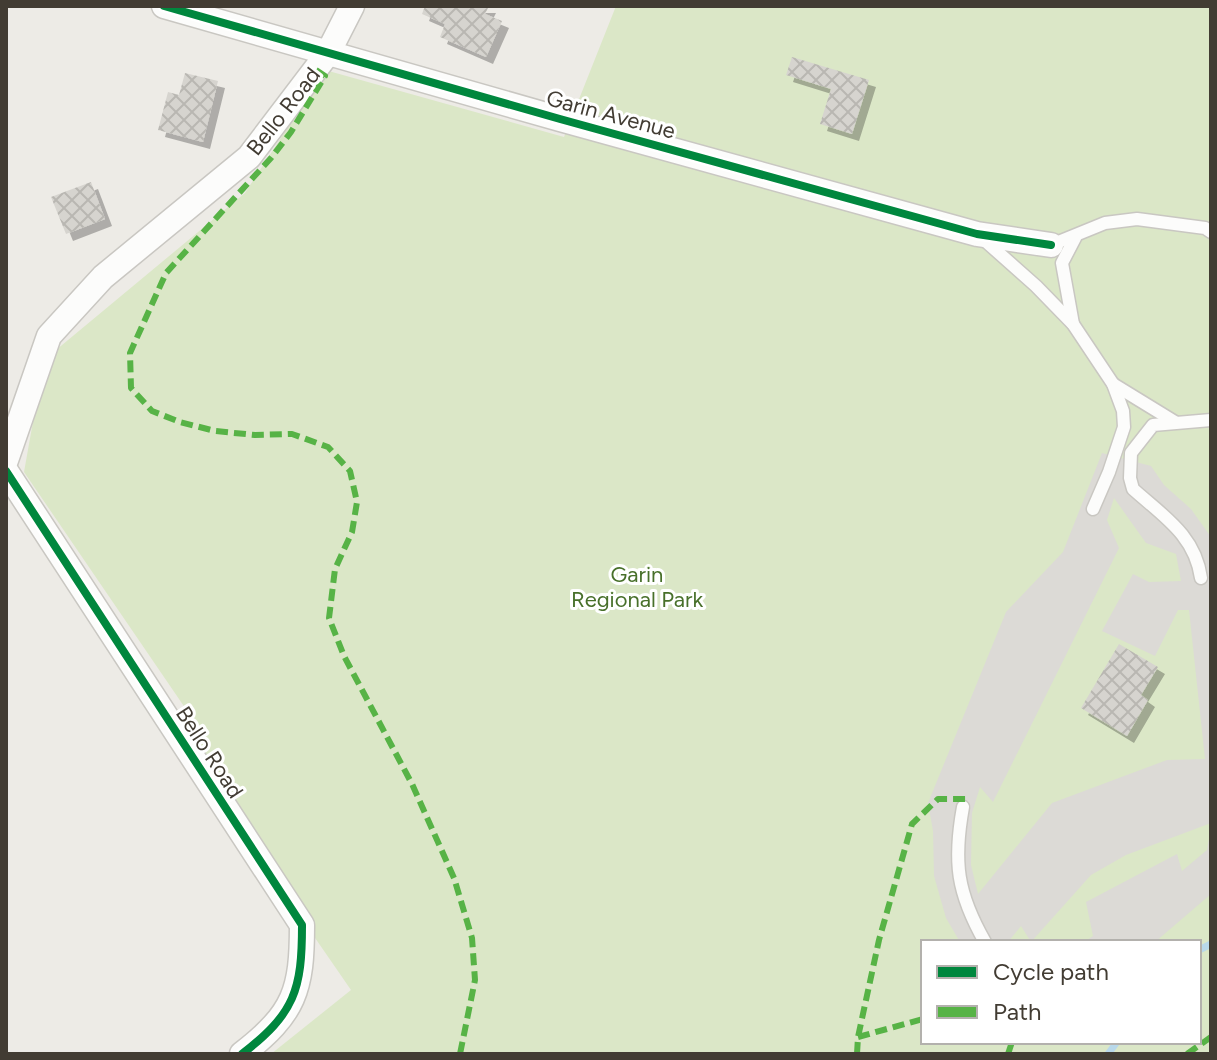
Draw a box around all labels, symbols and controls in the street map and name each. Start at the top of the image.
street label: Bello Road [241,62,326,161]
street label: Garin Avenue [543,84,678,145]
park label: Garin Regional Park [571,561,703,613]
street label: Bello Road [170,701,249,803]
legend [921,940,1201,1044]
text: Cycle path [993,957,1109,986]
text: Path [993,997,1041,1026]

